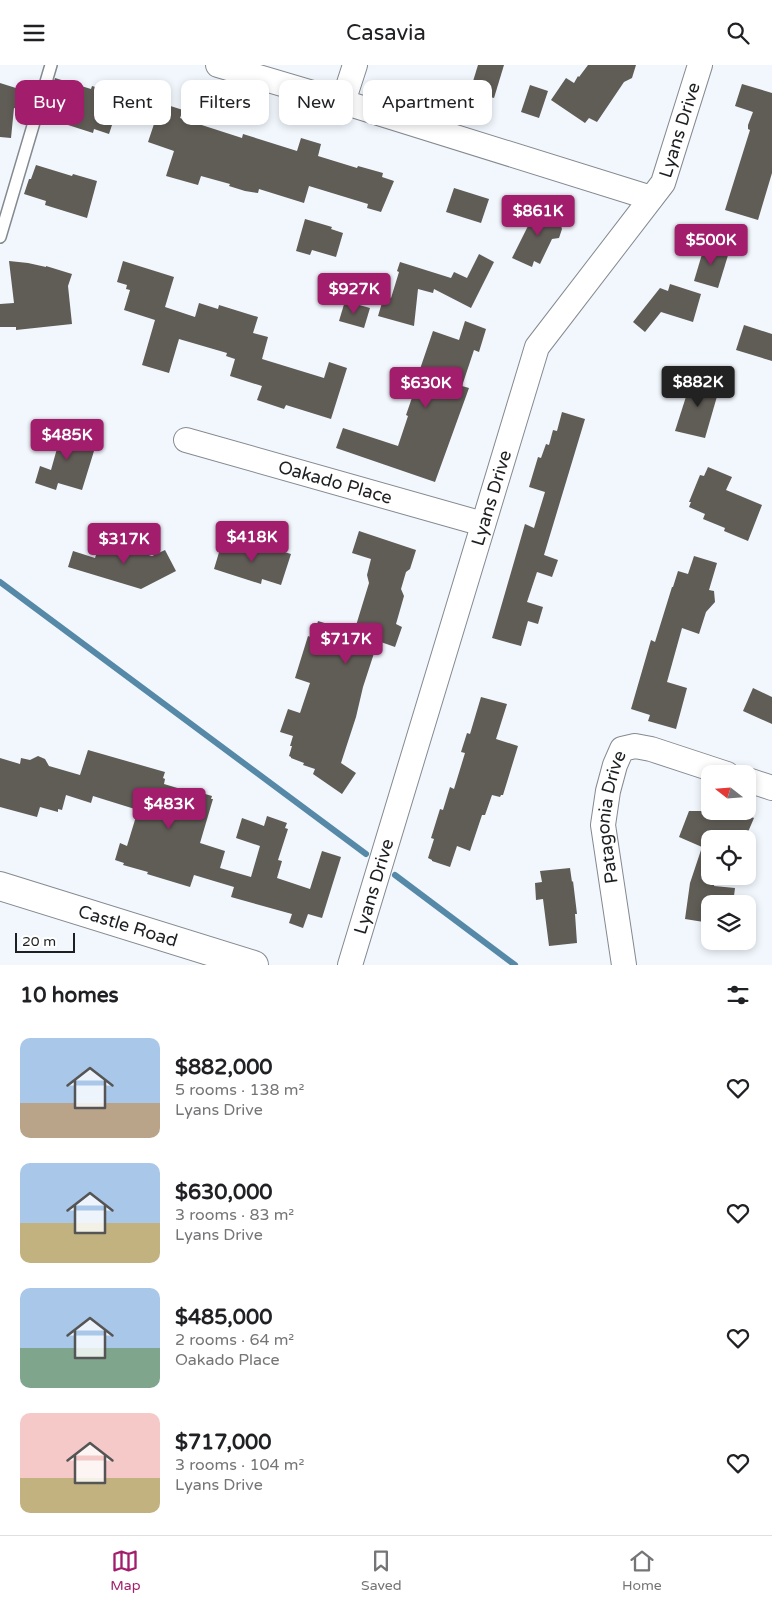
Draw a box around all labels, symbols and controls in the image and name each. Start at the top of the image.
icon: menu [20,19,48,47]
icon: search [724,19,752,47]
text: Casavia [346,20,426,46]
chip: Buy [15,80,84,125]
chip: Rent [94,80,171,125]
chip: Filters [181,80,269,125]
chip: New [279,80,353,125]
chip: Apartment [363,80,492,125]
street label: Lyans Drive [654,80,705,180]
pin: $861K [503,195,573,237]
text: $861K [513,201,563,221]
pin: $500K [676,223,746,266]
text: $500K [686,230,736,250]
pin: $927K [319,273,389,315]
text: $927K [329,279,379,299]
pin: $882K [663,365,733,408]
pin: $630K [391,367,461,409]
text: $882K [673,372,723,392]
text: $630K [401,373,451,393]
pin: $485K [32,419,102,461]
text: $485K [42,425,92,445]
street label: Lyans Drive [467,447,516,548]
street label: Oakado Place [276,456,395,509]
pin: $418K [217,521,287,563]
pin: $317K [89,523,159,565]
text: $418K [227,527,277,547]
text: $317K [99,529,149,549]
pin: $717K [311,623,381,665]
text: $717K [321,629,371,649]
street label: Patagonia Drive [592,747,631,885]
north arrow [701,765,756,820]
map controls [701,765,756,950]
pin: $483K [134,787,204,830]
text: $483K [144,794,194,814]
button: locate [701,830,756,885]
street label: Lyans Drive [349,836,399,937]
button: layers [701,895,756,950]
street label: Castle Road [76,900,180,952]
scale bar [15,930,75,953]
text: 20 m [22,933,56,950]
icon: filters [724,981,752,1009]
text: 10 homes [20,983,119,1008]
text: $882,000 [175,1055,273,1080]
icon: home [60,1058,120,1118]
icon: heart [724,1074,752,1102]
text: 5 rooms · 138 m² [175,1080,304,1100]
text: Lyans Drive [175,1100,263,1120]
text: $630,000 [175,1180,273,1205]
icon: home [60,1183,120,1243]
icon: heart [724,1199,752,1227]
text: 3 rooms · 83 m² [175,1205,294,1225]
text: Lyans Drive [175,1225,263,1245]
text: $485,000 [175,1305,272,1330]
icon: home [60,1308,120,1368]
icon: heart [724,1324,752,1352]
text: 2 rooms · 64 m² [175,1330,294,1350]
text: Oakado Place [175,1350,280,1370]
text: $717,000 [175,1430,271,1455]
icon: home [60,1433,120,1493]
icon: heart [724,1449,752,1477]
text: 3 rooms · 104 m² [175,1455,304,1475]
text: Lyans Drive [175,1475,263,1495]
tab: Map [110,1547,141,1594]
tab: Saved [361,1547,402,1594]
tab: Home [622,1547,662,1594]

